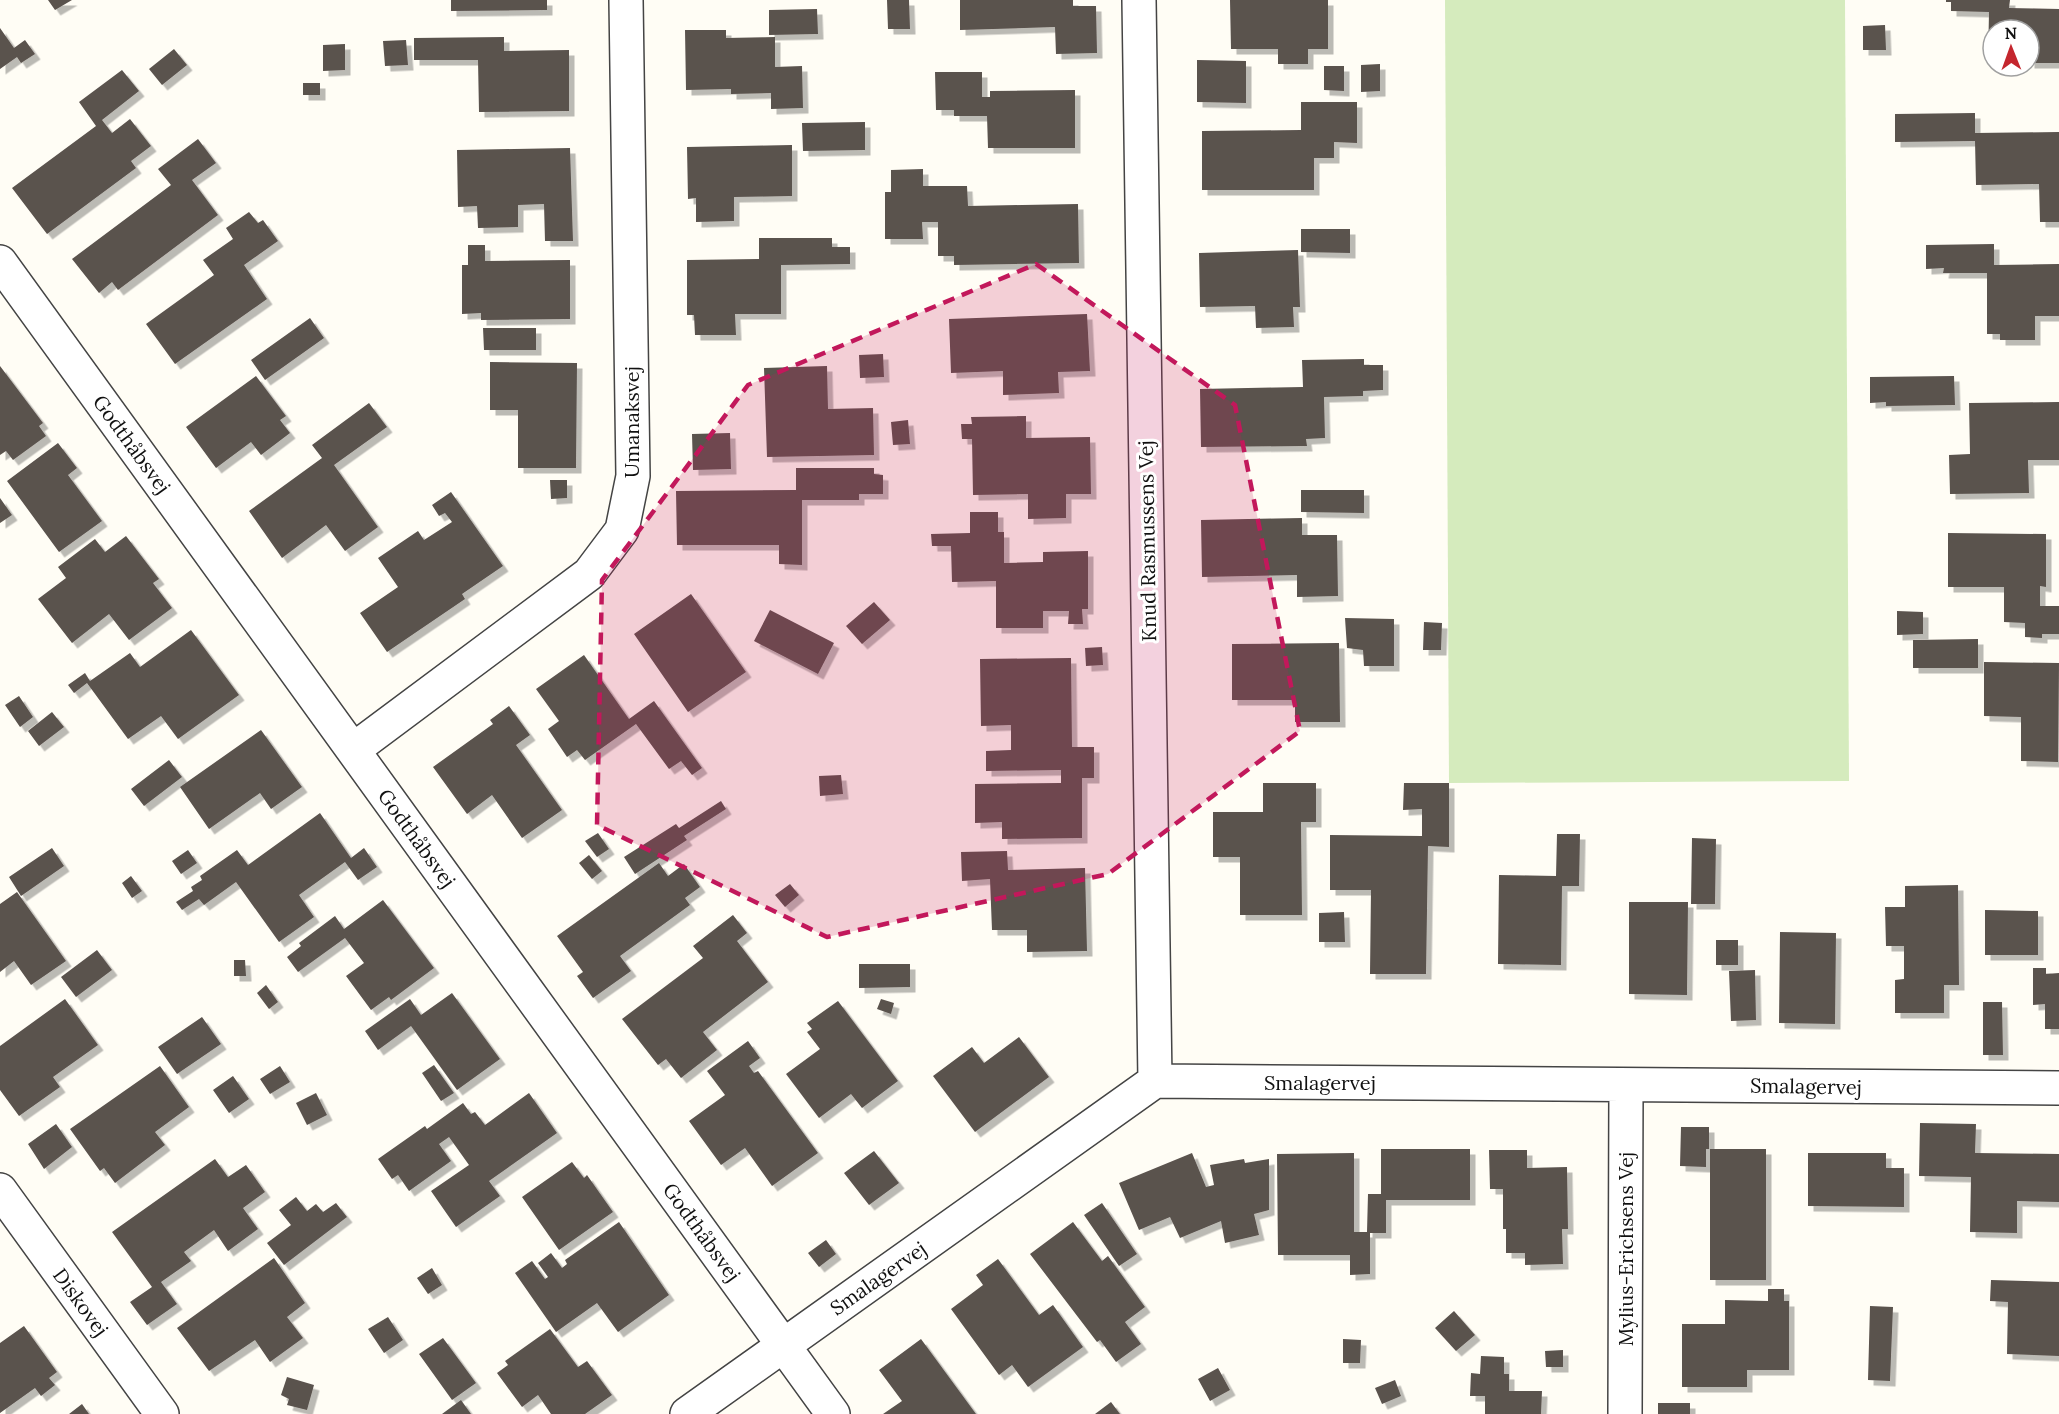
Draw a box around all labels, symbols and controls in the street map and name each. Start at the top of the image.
north arrow [1981,18,2041,78]
text: N [2004,23,2017,43]
street label: Umanaksvej [619,366,644,478]
street label: Godthåbsvej [88,390,176,498]
street label: Knud Rasmussens Vej [1133,440,1161,642]
street label: Godthåbsvej [373,784,461,892]
street label: Smalagervej [1264,1070,1376,1095]
street label: Smalagervej [1750,1073,1862,1099]
street label: Mylius-Erichsens Vej [1613,1152,1638,1346]
street label: Godthåbsvej [658,1178,746,1286]
street label: Smalagervej [825,1236,931,1320]
street label: Diskovej [48,1263,114,1341]

